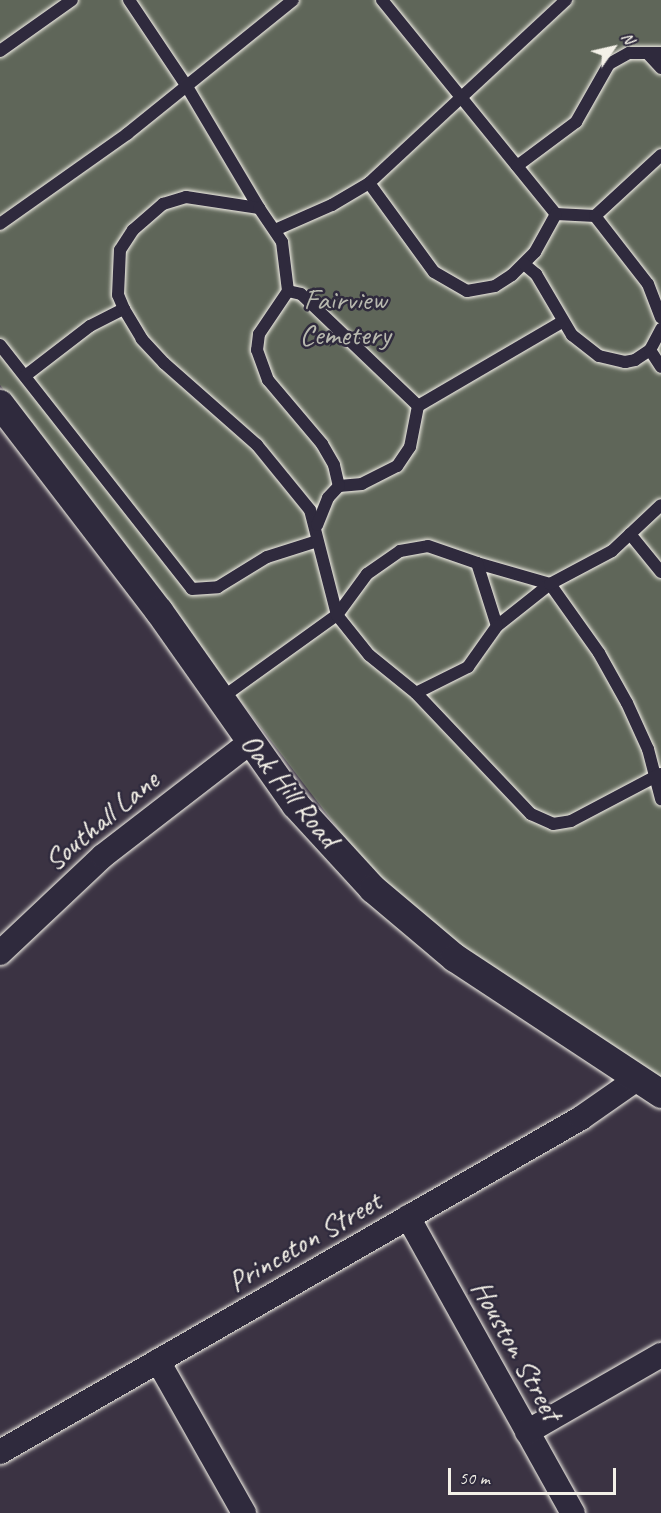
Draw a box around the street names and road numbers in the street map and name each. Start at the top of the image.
street label: Oak Hill Road [233,726,347,854]
street label: Southall Lane [36,762,166,878]
street label: Princeton Street [221,1183,387,1299]
street label: Houston Street [464,1273,570,1427]

